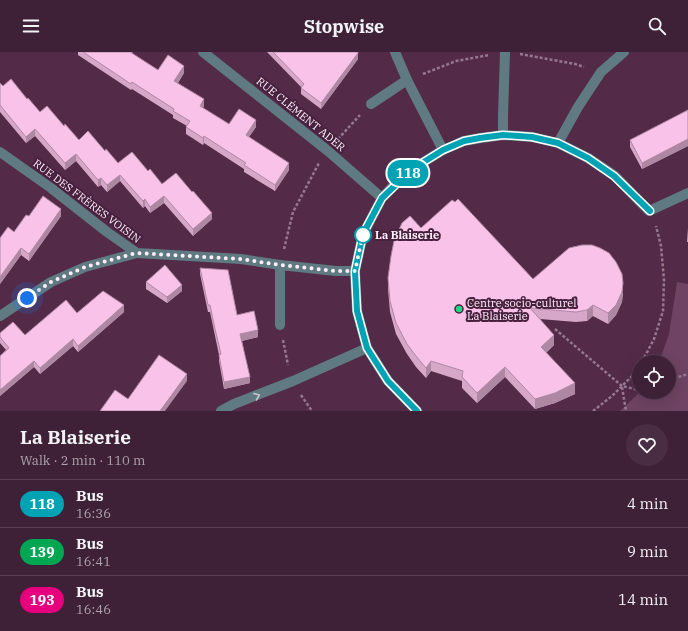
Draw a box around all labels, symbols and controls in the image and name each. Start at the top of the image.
icon: menu [20,15,42,37]
text: Stopwise [304,15,384,38]
icon: search [646,15,668,37]
street label: RUE CLÉMENT ADER [254,74,349,155]
street label: RUE DES FRÈRES VOISIN [30,156,144,246]
line badge: 118 [385,160,431,186]
text: 118 [395,164,421,182]
marker: La Blaiserie [354,226,372,244]
place label: La Blaiserie [375,228,439,242]
your location [17,288,37,308]
place label: Centre socio-culturel La Blaiserie [467,296,577,323]
marker: Centre socio-culturel La Blaiserie [454,304,464,314]
map controls [632,355,676,399]
button: locate [632,355,676,399]
one-way arrow [253,392,260,400]
button: heart [626,424,668,466]
text: La Blaiserie [20,425,131,449]
text: Walk · 2 min · 110 m [20,452,145,469]
text: Bus [76,486,104,505]
text: 4 min [627,494,668,513]
text: 118 [29,495,55,513]
text: 16:36 [76,505,111,522]
text: Bus [76,534,104,553]
text: 9 min [627,542,668,561]
text: 139 [29,543,55,561]
text: 16:41 [76,553,111,570]
text: Bus [76,582,104,601]
text: 14 min [618,590,668,609]
text: 193 [29,591,55,609]
text: 16:46 [76,601,111,618]

